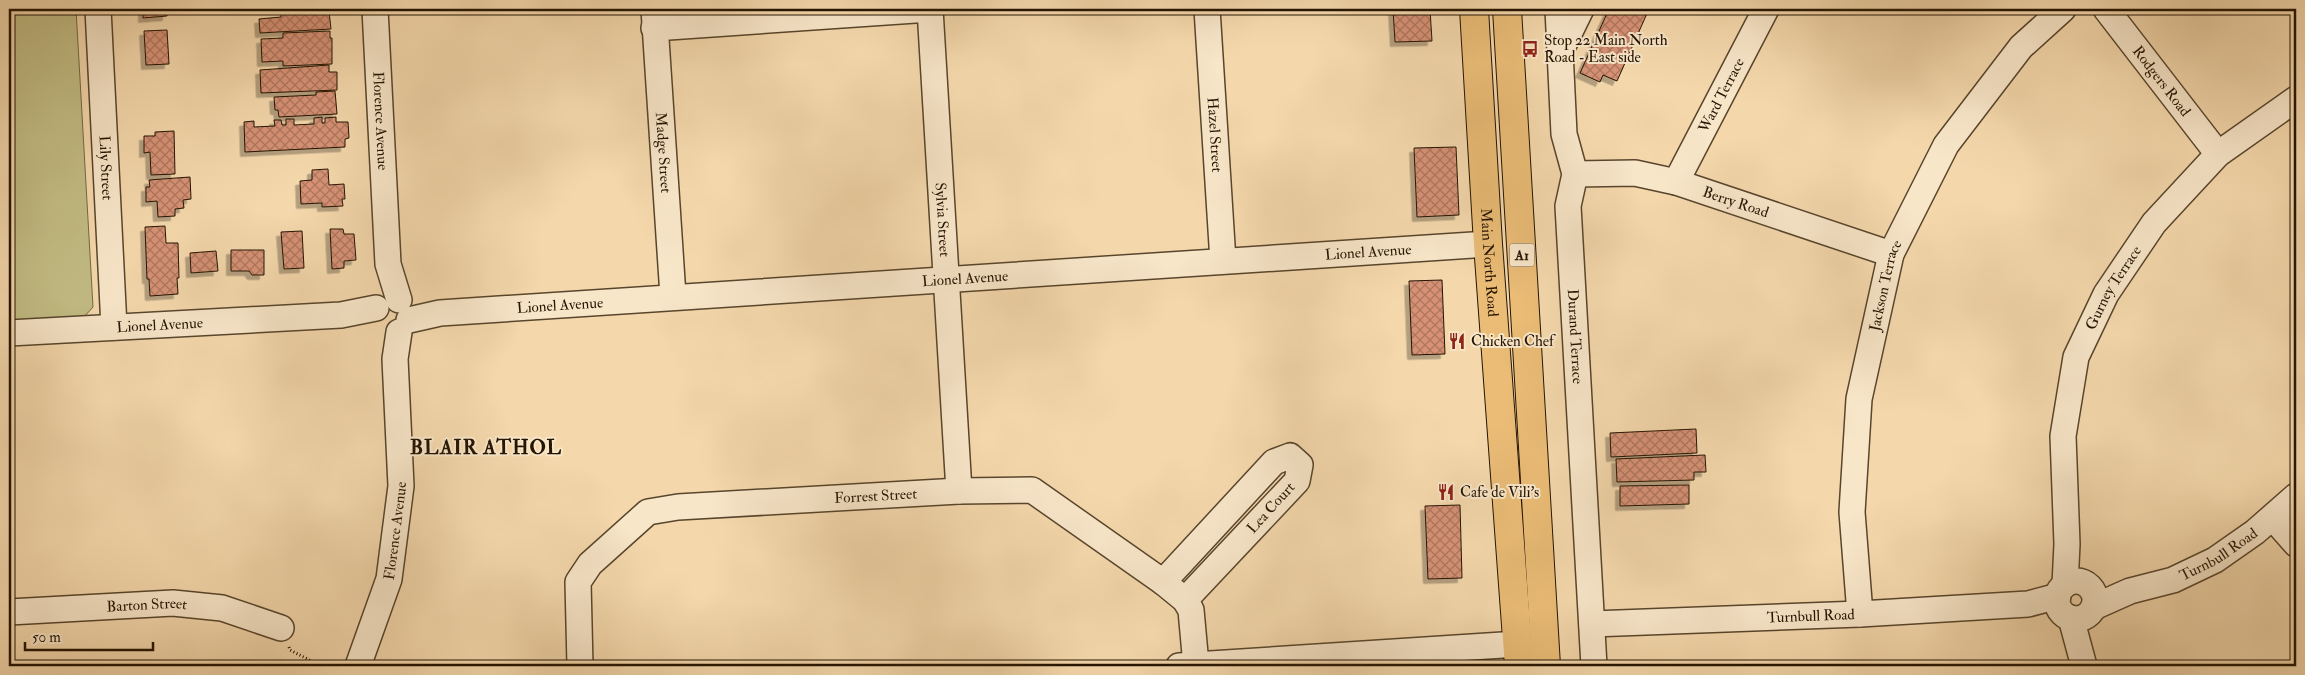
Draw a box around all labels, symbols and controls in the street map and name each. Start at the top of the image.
place label: Stop 22 Main North Road - East side [1544,31,1668,67]
bus stop icon: Stop 22 Main North Road - East side [1520,39,1540,59]
street label: Rodgers Road [2128,42,2195,121]
street label: Ward Terrace [1694,55,1748,136]
street label: Florence Avenue [369,71,393,171]
street label: Hazel Street [1203,97,1227,173]
street label: Madge Street [651,112,676,194]
street label: Lily Street [95,135,117,201]
street label: Sylvia Street [931,182,954,258]
street label: Berry Road [1700,182,1772,222]
street label: Main North Road [1476,208,1503,318]
street label: Jackson Terrace [1865,237,1906,334]
street label: Lionel Avenue [1324,240,1412,264]
street label: Gurney Terrace [2081,242,2146,333]
road number: A1 [1510,244,1534,266]
street label: Lionel Avenue [921,266,1009,291]
street label: Durand Terrace [1563,288,1588,384]
street label: Lionel Avenue [516,293,604,317]
street label: Lionel Avenue [116,313,204,337]
restaurant icon: Chicken Chef [1447,331,1467,351]
place label: Chicken Chef [1471,332,1556,351]
district label: BLAIR ATHOL [410,435,562,460]
street label: Lea Court [1243,478,1299,538]
street label: Florence Avenue [379,481,411,581]
restaurant icon: Cafe de Vili's [1436,482,1456,502]
place label: Cafe de Vili's [1460,483,1539,502]
street label: Forrest Street [834,484,918,508]
street label: Turnbull Road [2176,523,2262,585]
street label: Barton Street [106,593,188,616]
street label: Turnbull Road [1767,605,1856,627]
scale bar [25,620,152,652]
text: 50 m [32,628,61,647]

